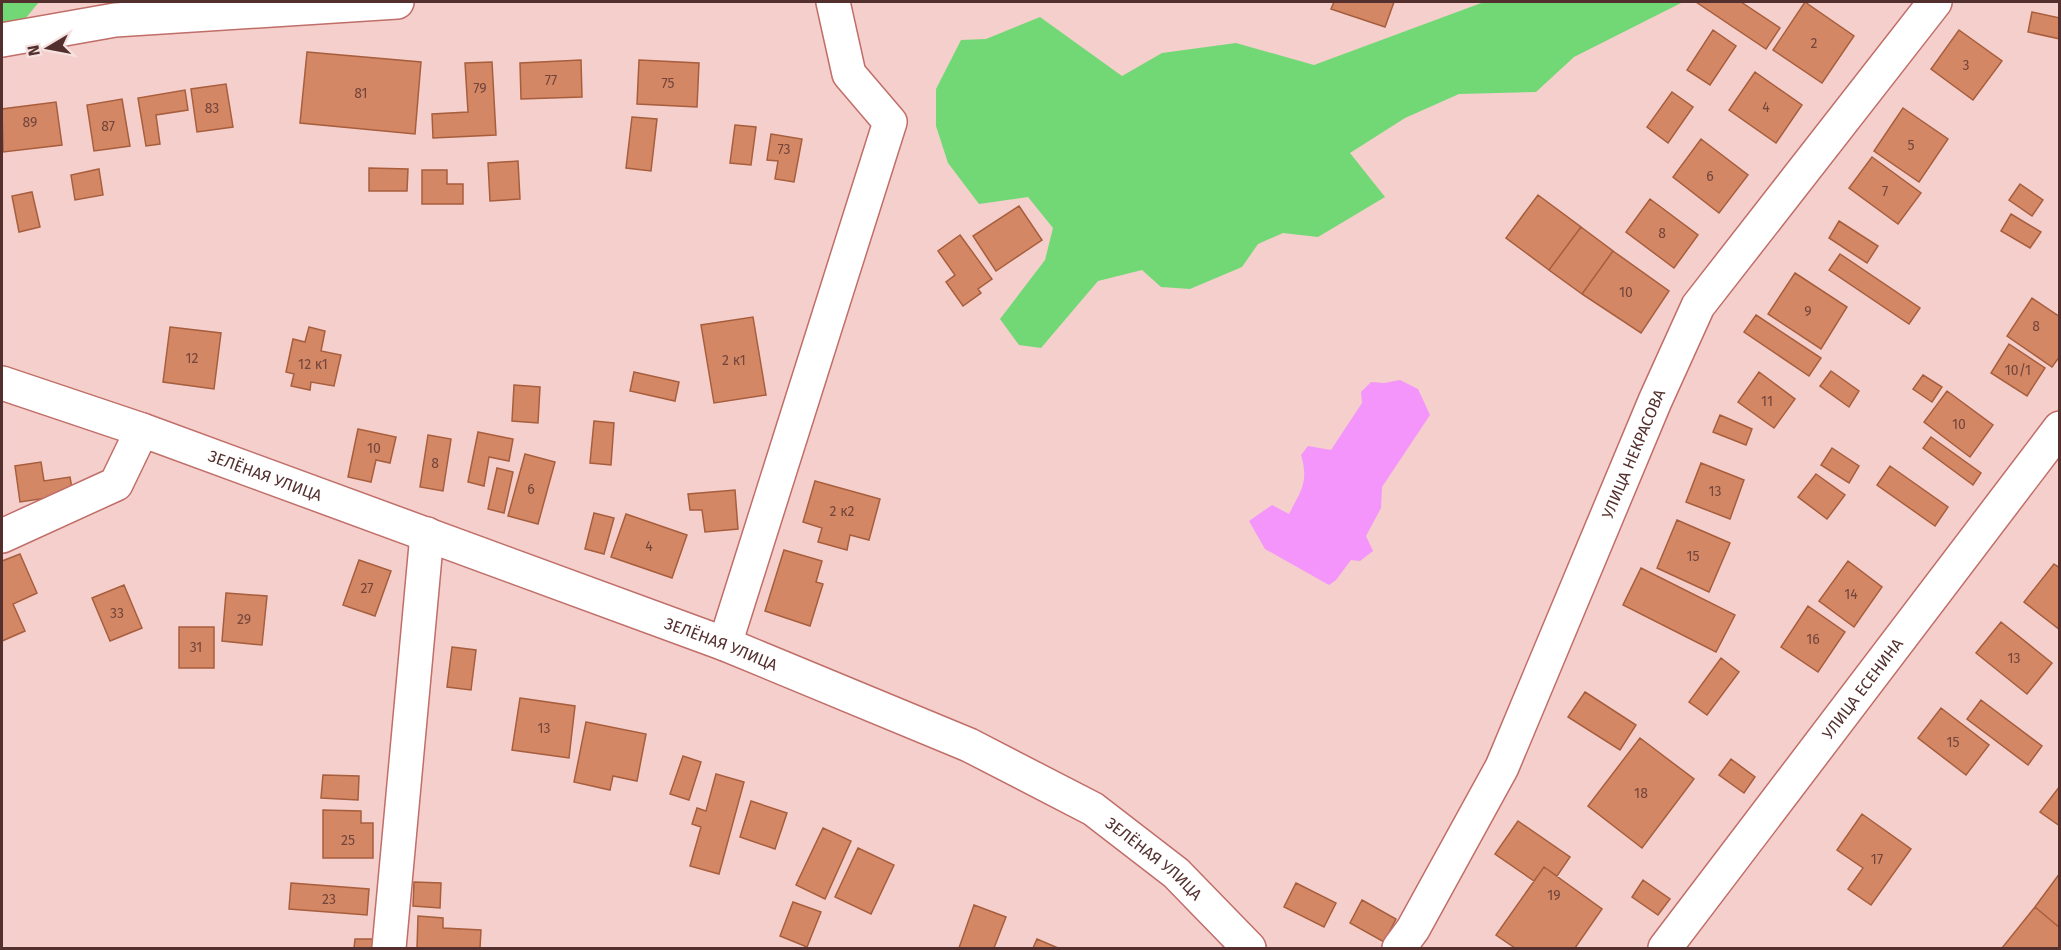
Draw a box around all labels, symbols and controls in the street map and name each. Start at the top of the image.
north arrow [18,18,78,78]
house number: 2 [1811,35,1818,52]
text: N [23,44,44,57]
house number: 3 [1963,57,1970,74]
house number: 77 [545,72,557,89]
house number: 75 [661,75,675,92]
house number: 79 [473,80,487,97]
house number: 81 [354,85,368,102]
house number: 4 [1762,99,1770,116]
house number: 83 [205,100,219,117]
house number: 89 [23,114,37,131]
house number: 87 [101,118,115,135]
house number: 5 [1907,137,1915,154]
house number: 73 [777,141,791,158]
house number: 6 [1706,168,1714,185]
house number: 7 [1882,183,1888,200]
house number: 8 [1658,225,1666,242]
house number: 10 [1619,284,1633,301]
house number: 9 [1804,303,1812,320]
house number: 8 [2032,318,2040,335]
house number: 12 [186,350,199,367]
house number: 2 к1 [722,352,746,369]
house number: 12 к1 [298,356,328,373]
house number: 10/1 [2005,362,2031,379]
street label: УЛИЦА НЕКРАСОВА [1598,385,1669,522]
house number: 11 [1761,393,1773,410]
house number: 10 [1952,416,1966,433]
house number: 10 [367,440,381,457]
street label: ЗЕЛЁНАЯ УЛИЦА [206,446,325,506]
house number: 8 [431,455,439,472]
house number: 6 [527,481,535,498]
house number: 13 [1708,483,1722,500]
house number: 2 к2 [830,503,854,520]
house number: 4 [645,538,653,555]
house number: 15 [1686,548,1700,565]
house number: 27 [360,580,374,597]
house number: 14 [1844,586,1858,603]
house number: 33 [110,605,124,622]
house number: 29 [237,611,251,628]
street label: ЗЕЛЁНАЯ УЛИЦА [662,614,781,675]
house number: 16 [1806,631,1820,648]
street label: УЛИЦА ЕСЕНИНА [1818,634,1907,743]
house number: 31 [190,639,202,656]
house number: 13 [2007,650,2021,667]
house number: 13 [537,720,551,737]
house number: 15 [1946,734,1960,751]
house number: 18 [1634,785,1648,802]
street label: ЗЕЛЁНАЯ УЛИЦА [1102,813,1207,905]
house number: 25 [341,832,355,849]
house number: 17 [1871,851,1883,868]
house number: 19 [1547,887,1561,904]
house number: 23 [322,891,336,908]

